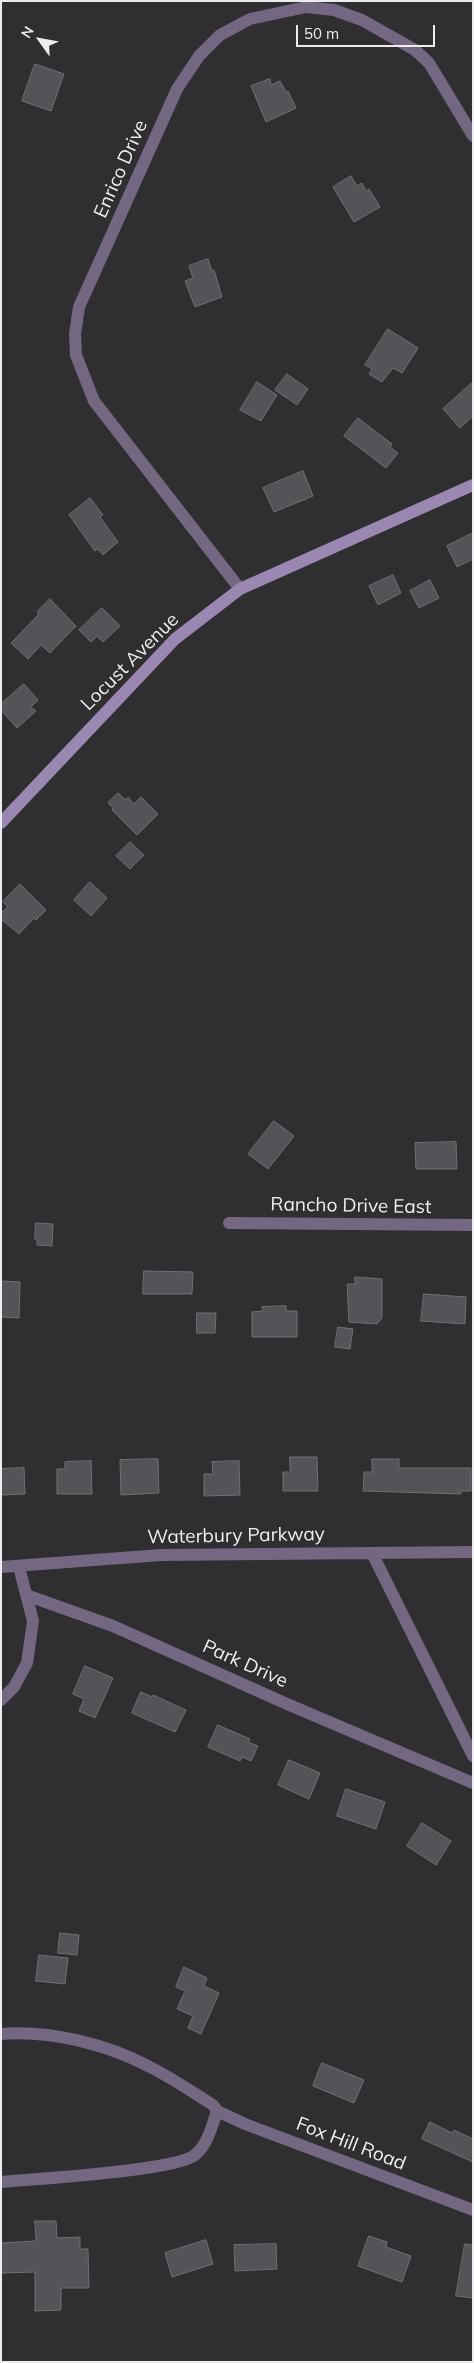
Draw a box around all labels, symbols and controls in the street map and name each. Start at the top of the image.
north arrow [15,15,65,65]
scale bar [299,15,438,47]
text: N [17,23,38,41]
text: 50 m [304,24,339,43]
street label: Enrico Drive [89,117,153,221]
street label: Locust Avenue [76,608,184,716]
street label: Rancho Drive East [270,1193,432,1219]
street label: Waterbury Parkway [147,1523,325,1549]
street label: Park Drive [199,1635,291,1693]
street label: Fox Hill Road [293,2113,409,2175]

